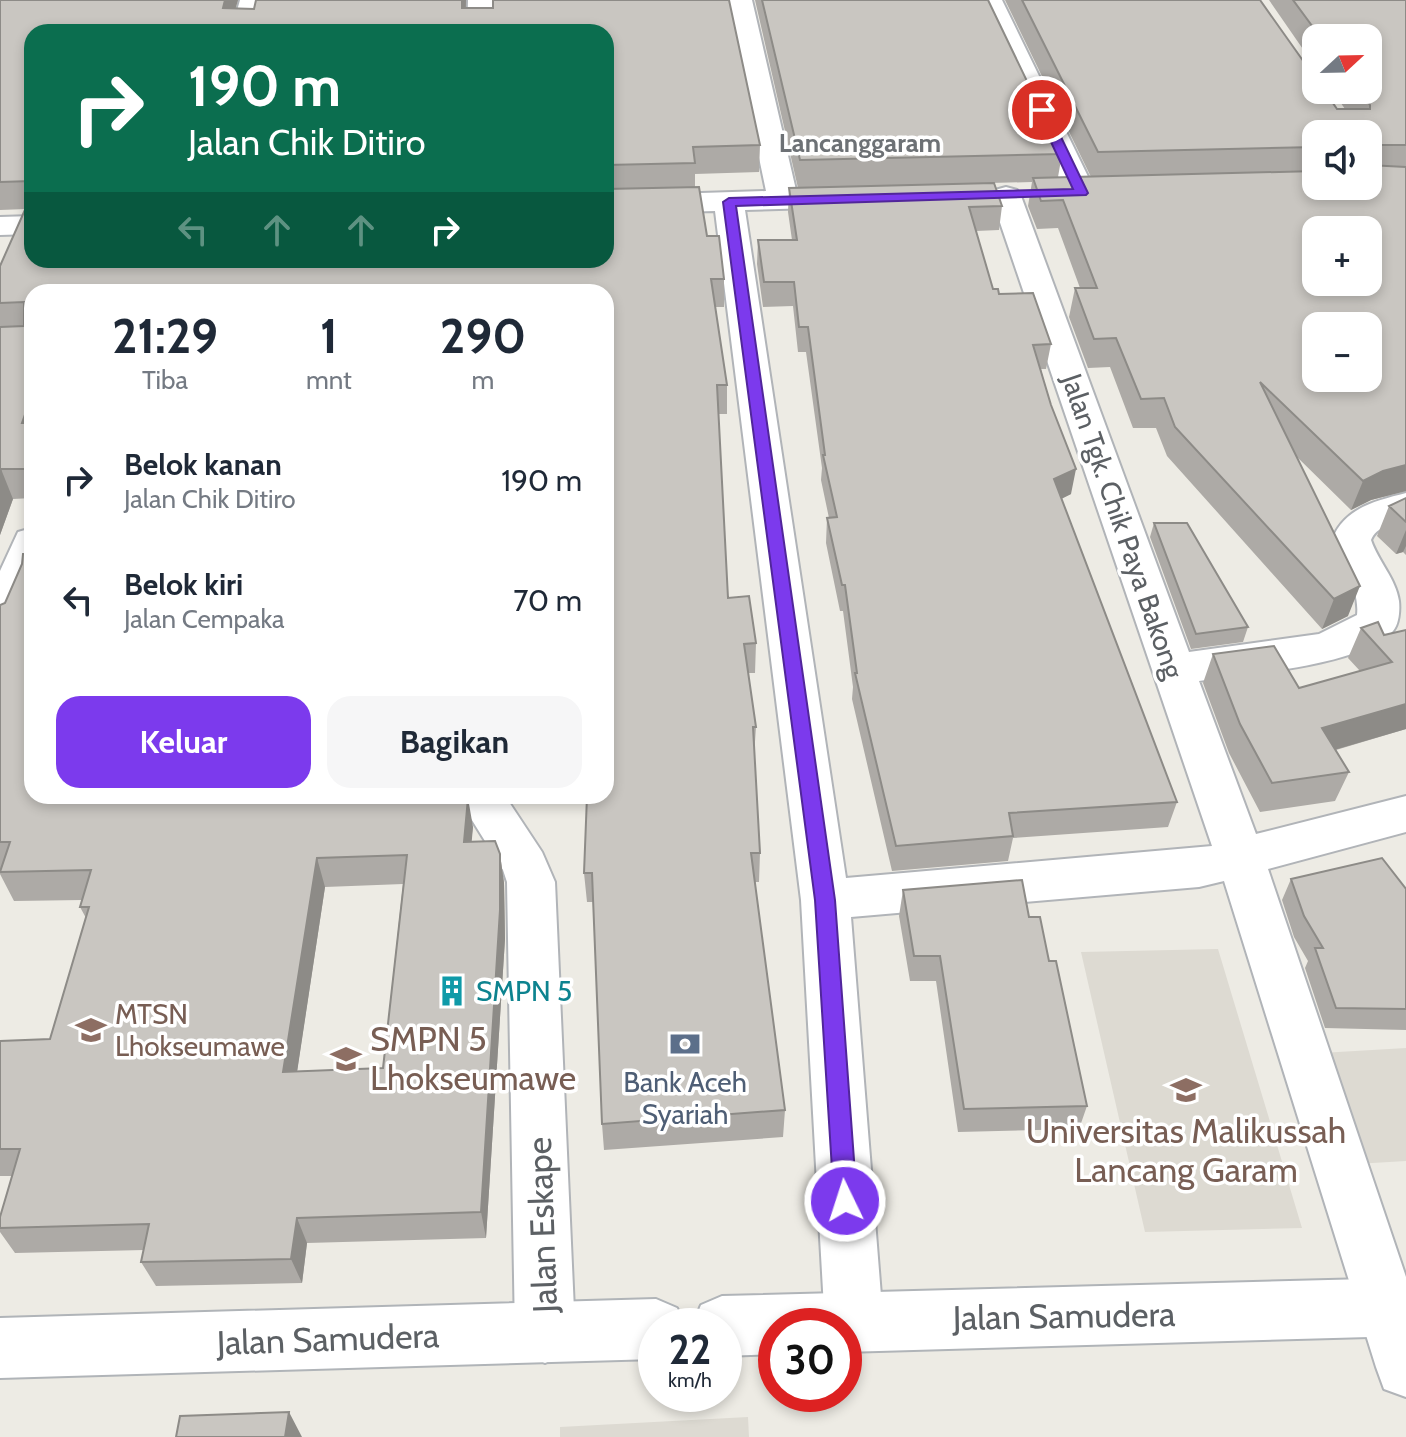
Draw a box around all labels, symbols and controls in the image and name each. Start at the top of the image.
north arrow [1302,24,1382,104]
map controls [1302,24,1382,392]
text: 190 m [188,52,341,120]
icon: right [56,56,160,160]
pin [1008,76,1076,144]
icon: arrive [1020,88,1064,132]
text: Jalan Chik Ditiro [188,120,426,164]
button: sound [1302,120,1382,200]
district label: Lancanggaram [779,127,941,159]
icon: left [171,208,215,252]
icon: ahead [255,208,299,252]
icon: ahead [339,208,383,252]
icon: right [423,208,467,252]
button: + [1302,216,1382,296]
text: 21:29 [112,307,218,365]
text: 1 [320,307,338,365]
text: 290 [440,307,526,365]
button: − [1302,312,1382,392]
text: Tiba [142,364,188,396]
text: mnt [306,364,352,396]
text: m [472,364,494,396]
street label: Jalan Tgk. Chik Paya Bakong [1054,368,1192,684]
text: Belok kanan [124,446,282,483]
icon: right [56,458,100,502]
text: 190 m [501,462,582,499]
text: Jalan Chik Ditiro [124,483,296,515]
text: Belok kiri [124,566,243,603]
icon: left [56,578,100,622]
text: 70 m [513,582,582,619]
text: Jalan Cempaka [124,603,285,635]
button: Keluar [56,696,311,788]
button: Bagikan [327,696,582,788]
building icon: SMPN 5 [435,974,469,1008]
place label: SMPN 5 [476,974,572,1008]
place label: MTSN Lhokseumawe [115,997,285,1063]
school or university icon: MTSN Lhokseumawe [74,1013,108,1047]
place label: SMPN 5 Lhokseumawe [370,1018,576,1099]
bank icon: Bank Aceh Syariah [668,1027,702,1061]
school or university icon: SMPN 5 Lhokseumawe [329,1042,363,1076]
place label: Bank Aceh Syariah [623,1065,747,1131]
school or university icon: Universitas Malikussah Lancang Garam [1169,1073,1203,1107]
place label: Universitas Malikussah Lancang Garam [1026,1110,1346,1191]
street label: Jalan Eskape [518,1136,566,1315]
position arrow [803,1159,887,1243]
street label: Jalan Samudera [951,1293,1176,1339]
speed limit sign: 30 [758,1308,862,1412]
street label: Jalan Samudera [215,1314,441,1364]
text: 22 [669,1325,711,1374]
text: km/h [668,1368,712,1392]

